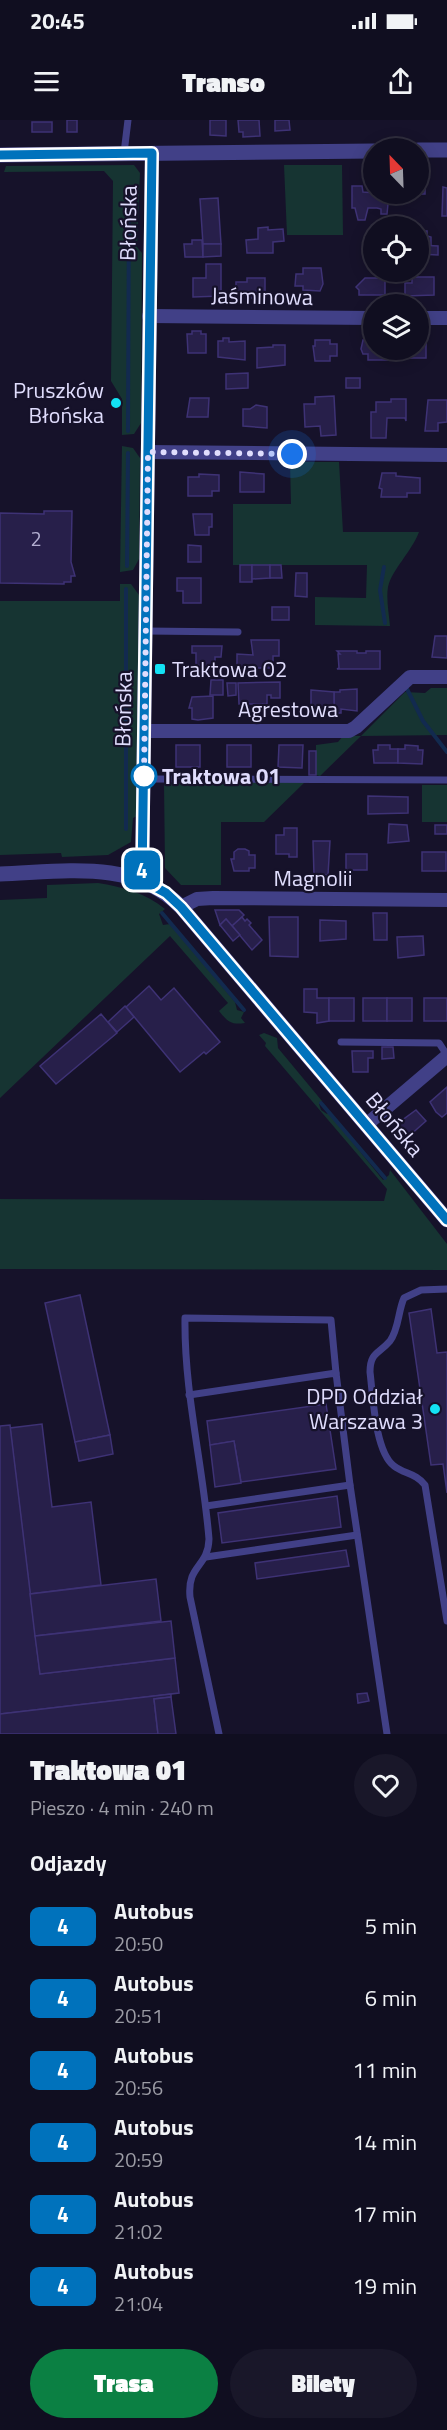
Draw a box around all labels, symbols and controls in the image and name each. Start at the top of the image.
text: 20:45 [30,4,85,38]
text: Transo [182,61,265,102]
icon: menu [30,65,63,98]
icon: share [384,65,417,98]
north arrow [363,138,429,204]
map controls [363,138,429,360]
street label: Błońska [110,185,146,261]
button: locate [363,216,429,282]
street label: Jaśminowa [211,278,313,314]
button: layers [363,294,429,360]
place label: Pruszków Błońska [13,373,104,432]
marker: Pruszków Błońska [109,396,123,410]
your location [277,439,307,469]
house number: 2 [30,523,42,554]
place label: Traktowa 02 [172,652,287,686]
marker: Traktowa 02 [153,662,167,676]
street label: Błońska [105,671,141,747]
street label: Agrestowa [238,692,338,726]
place label: Traktowa 01 [162,759,281,793]
marker: Traktowa 01 [131,763,157,789]
line badge: 4 [122,850,162,890]
text: 4 [136,854,148,886]
street label: Magnolii [274,861,352,895]
street label: Błońska [358,1084,432,1164]
place label: DPD Oddział Warszawa 3 [306,1379,423,1438]
marker: DPD Oddział Warszawa 3 [428,1402,442,1416]
text: Traktowa 01 [30,1748,187,1791]
button: heart [354,1754,417,1817]
text: Pieszo · 4 min · 240 m [30,1792,214,1823]
text: Odjazdy [30,1846,106,1880]
text: Autobus [114,1894,194,1928]
text: 5 min [365,1909,417,1943]
text: 4 [57,1910,69,1942]
text: 20:50 [114,1928,163,1959]
text: Autobus [114,1966,194,2000]
text: 6 min [365,1981,417,2015]
text: 4 [57,1982,69,2014]
text: 20:51 [114,2000,163,2031]
text: Autobus [114,2038,194,2072]
text: 11 min [352,2053,417,2087]
text: 4 [57,2054,69,2086]
text: 20:56 [114,2072,163,2103]
text: Autobus [114,2110,194,2144]
text: 14 min [352,2125,417,2159]
text: 4 [57,2126,69,2158]
text: 20:59 [114,2144,163,2175]
text: Autobus [114,2182,194,2216]
text: 17 min [352,2197,417,2231]
text: 4 [57,2198,69,2230]
text: 21:02 [114,2216,163,2247]
text: Autobus [114,2254,194,2288]
text: 19 min [352,2269,417,2303]
text: 4 [57,2270,69,2302]
text: 21:04 [114,2288,163,2319]
button: Trasa [30,2349,218,2418]
button: Bilety [230,2349,417,2418]

